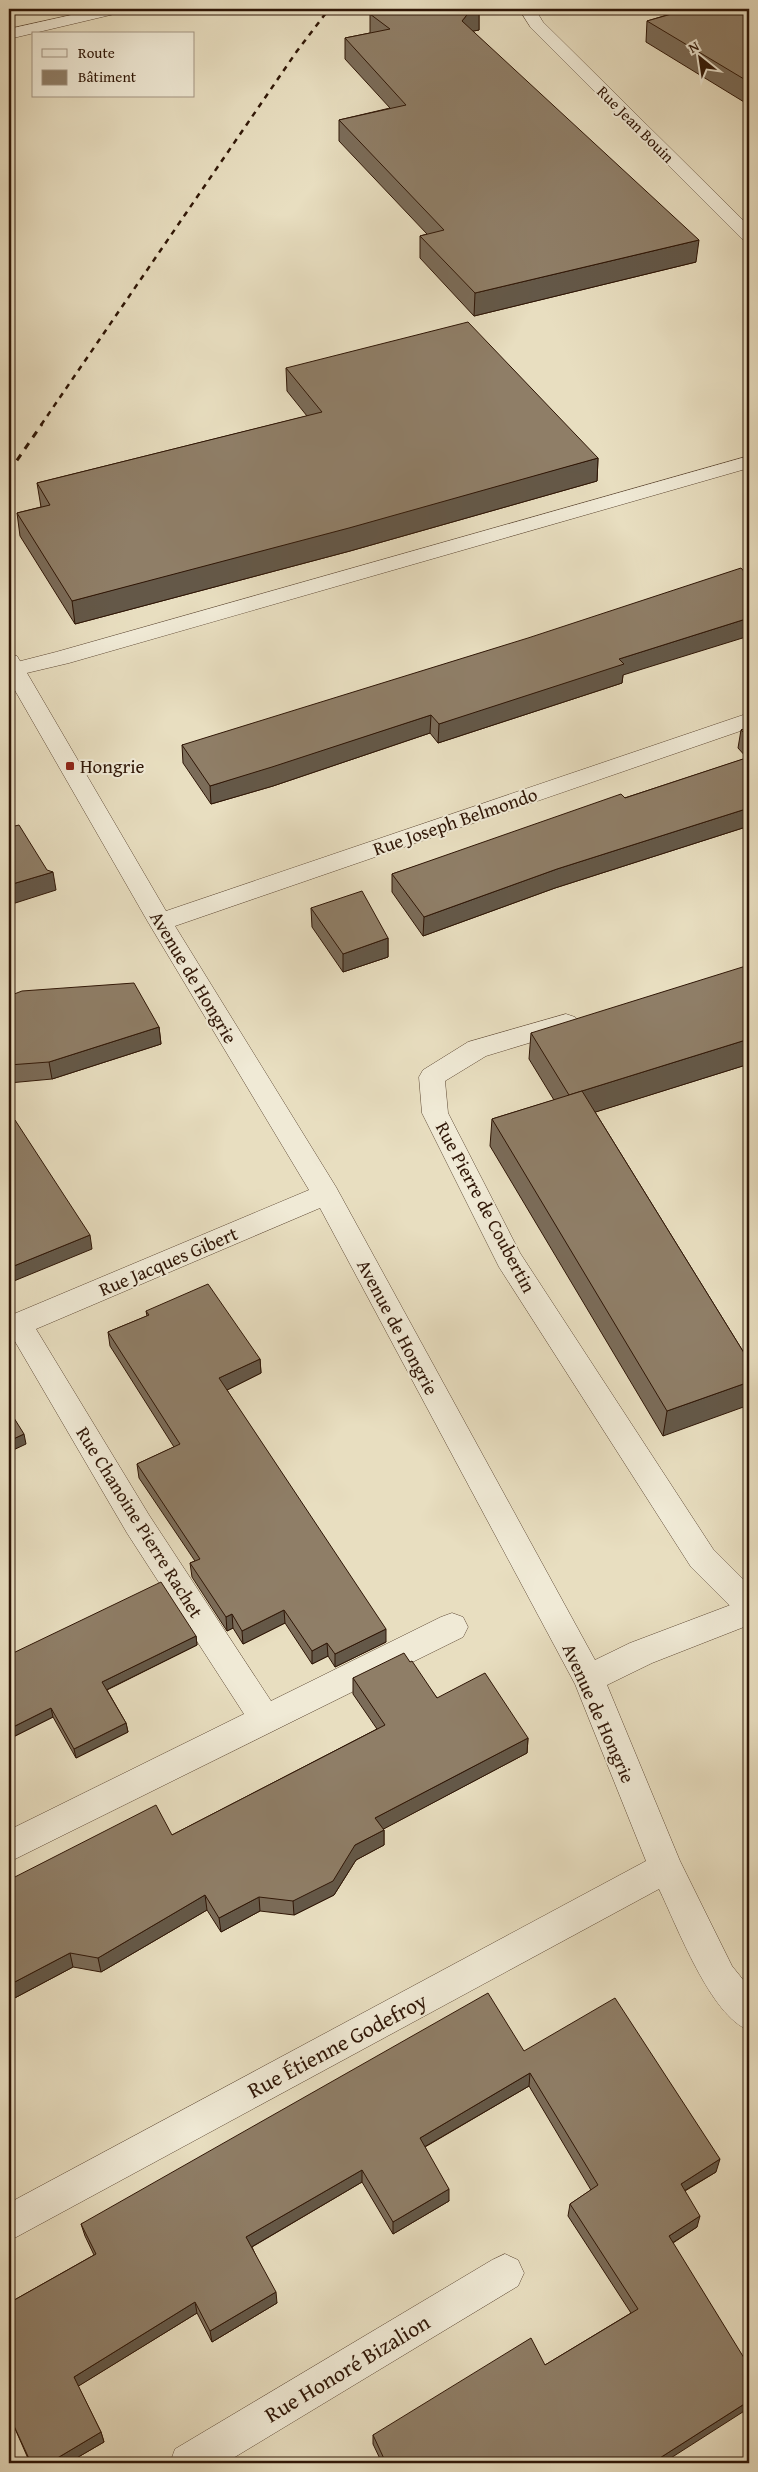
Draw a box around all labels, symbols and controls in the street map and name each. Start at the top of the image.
legend [32,32,195,98]
north arrow [676,32,726,82]
text: N [684,35,703,58]
text: Route [78,42,115,63]
text: Bâtiment [78,66,137,87]
street label: Rue Jean Bouin [592,80,680,168]
place label: Hongrie [80,752,145,780]
marker: Hongrie [64,760,76,772]
street label: Rue Joseph Belmondo [369,780,541,862]
street label: Avenue de Hongrie [143,905,245,1049]
street label: Rue Pierre de Coubertin [429,1117,543,1298]
street label: Rue Jacques Gibert [94,1219,242,1303]
street label: Avenue de Hongrie [350,1254,446,1400]
street label: Rue Chanoine Pierre Rachet [70,1421,211,1623]
street label: Avenue de Hongrie [556,1639,642,1787]
street label: Rue Étienne Godefroy [242,1984,433,2106]
street label: Rue Honoré Bizalion [258,2306,436,2430]

